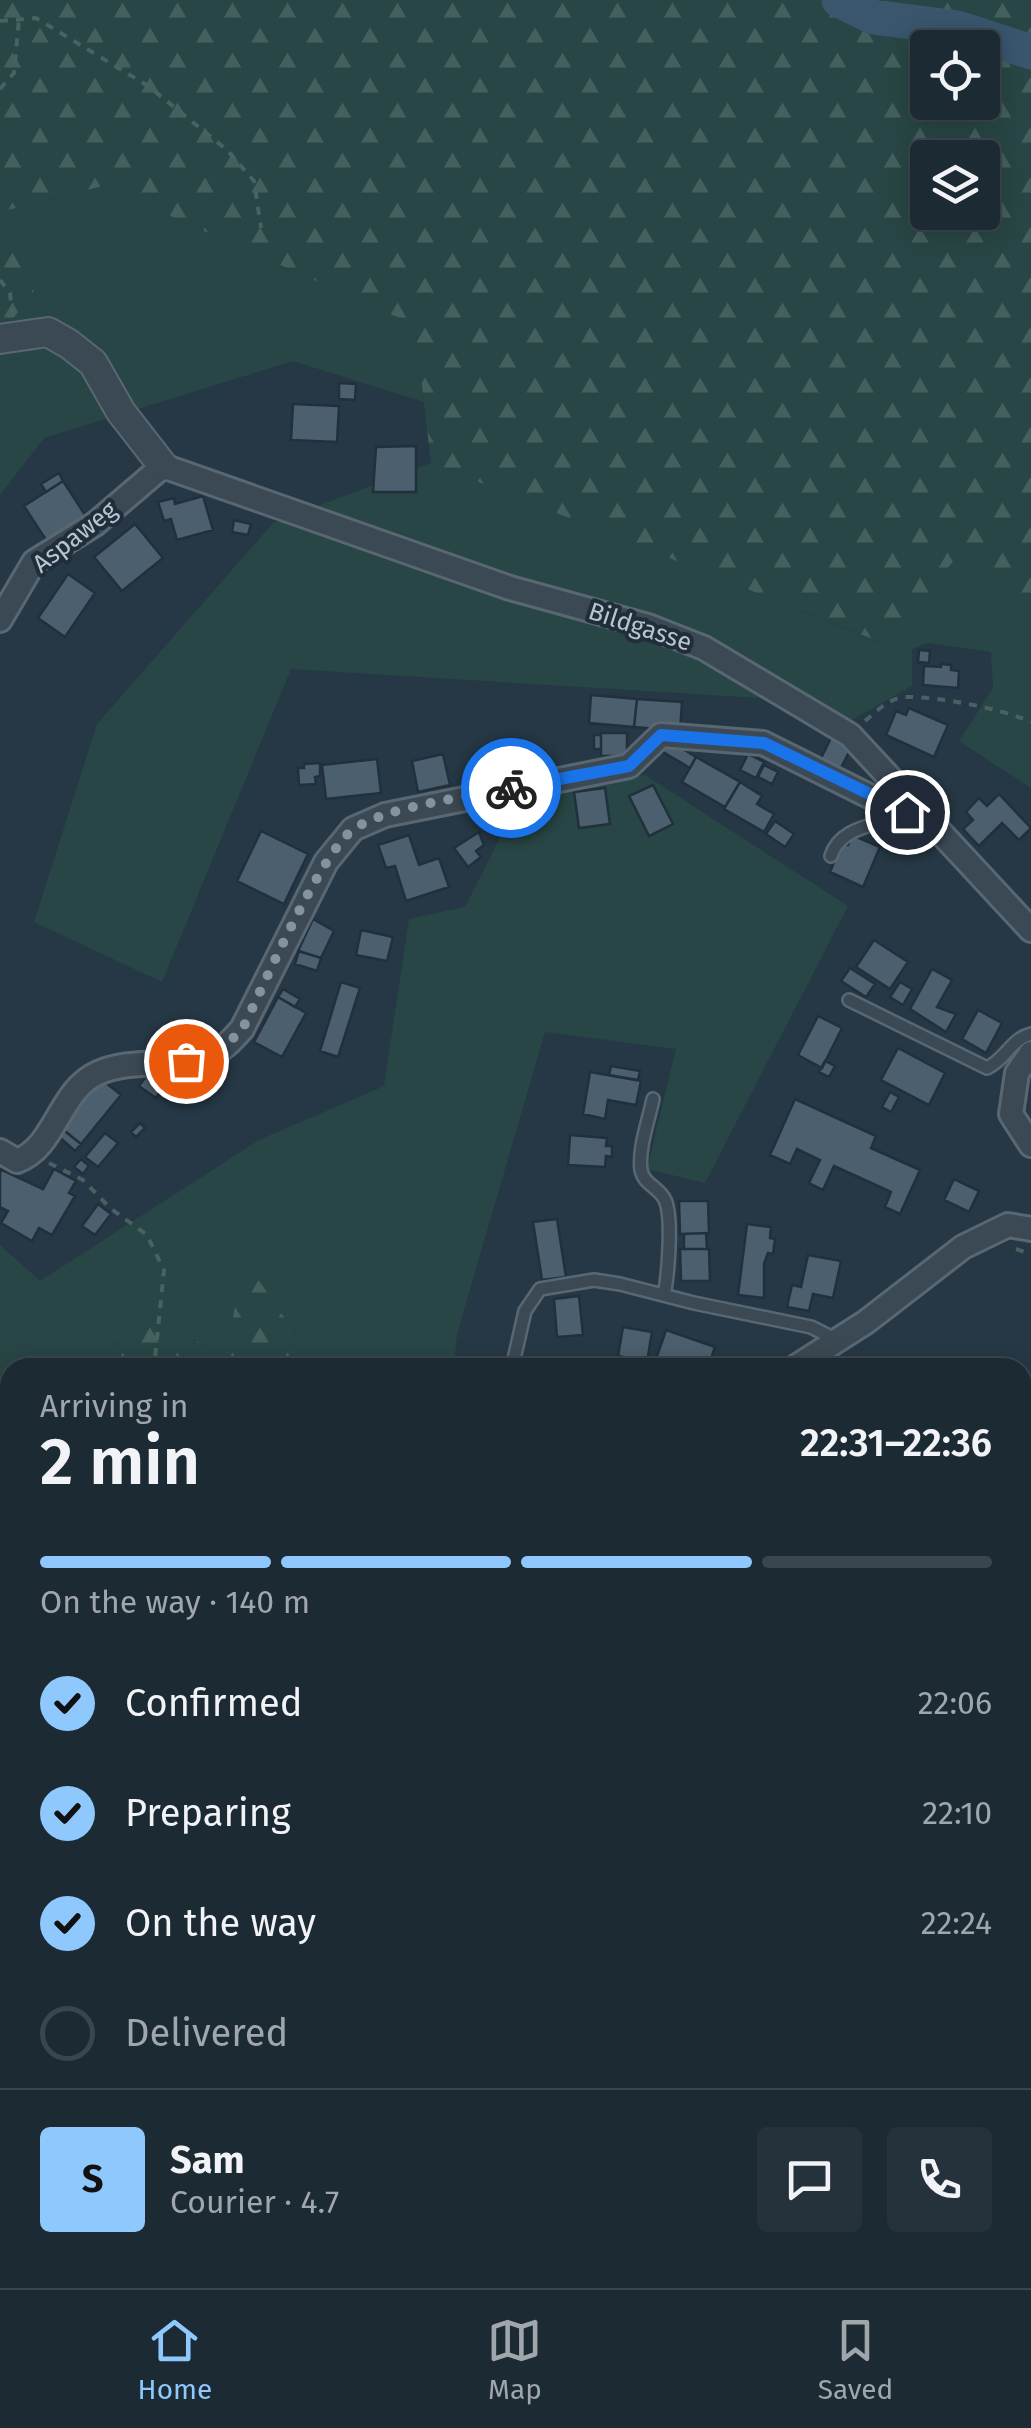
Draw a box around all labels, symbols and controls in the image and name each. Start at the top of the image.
map controls [910,30,1000,230]
button: locate [910,30,1000,120]
button: layers [910,140,1000,230]
street label: Aspaweg [27,495,123,579]
street label: Bildgasse [584,596,696,658]
courier [461,738,561,838]
icon: bike [484,761,539,816]
pin [865,770,950,855]
icon: home [880,785,935,840]
pin [144,1019,229,1104]
icon: bag [159,1034,214,1089]
text: Arriving in [40,1387,188,1425]
text: 22:31–22:36 [800,1420,992,1466]
text: 2 min [40,1423,200,1501]
text: On the way · 140 m [40,1583,310,1621]
icon: check [40,1676,95,1731]
text: Confirmed [125,1680,303,1726]
text: 22:06 [918,1684,992,1722]
icon: check [40,1786,95,1841]
text: Preparing [125,1790,291,1836]
text: 22:10 [922,1794,992,1832]
icon: check [40,1896,95,1951]
text: On the way [125,1900,316,1946]
text: 22:24 [921,1904,992,1942]
text: Delivered [125,2010,288,2056]
button: chat [757,2127,862,2232]
button: phone [887,2127,992,2232]
text: Sam [170,2137,245,2183]
text: S [82,2156,103,2202]
text: Courier · 4.7 [170,2183,339,2221]
tab: Home [138,2313,212,2406]
tab: Map [487,2313,542,2406]
tab: Saved [818,2313,893,2406]

